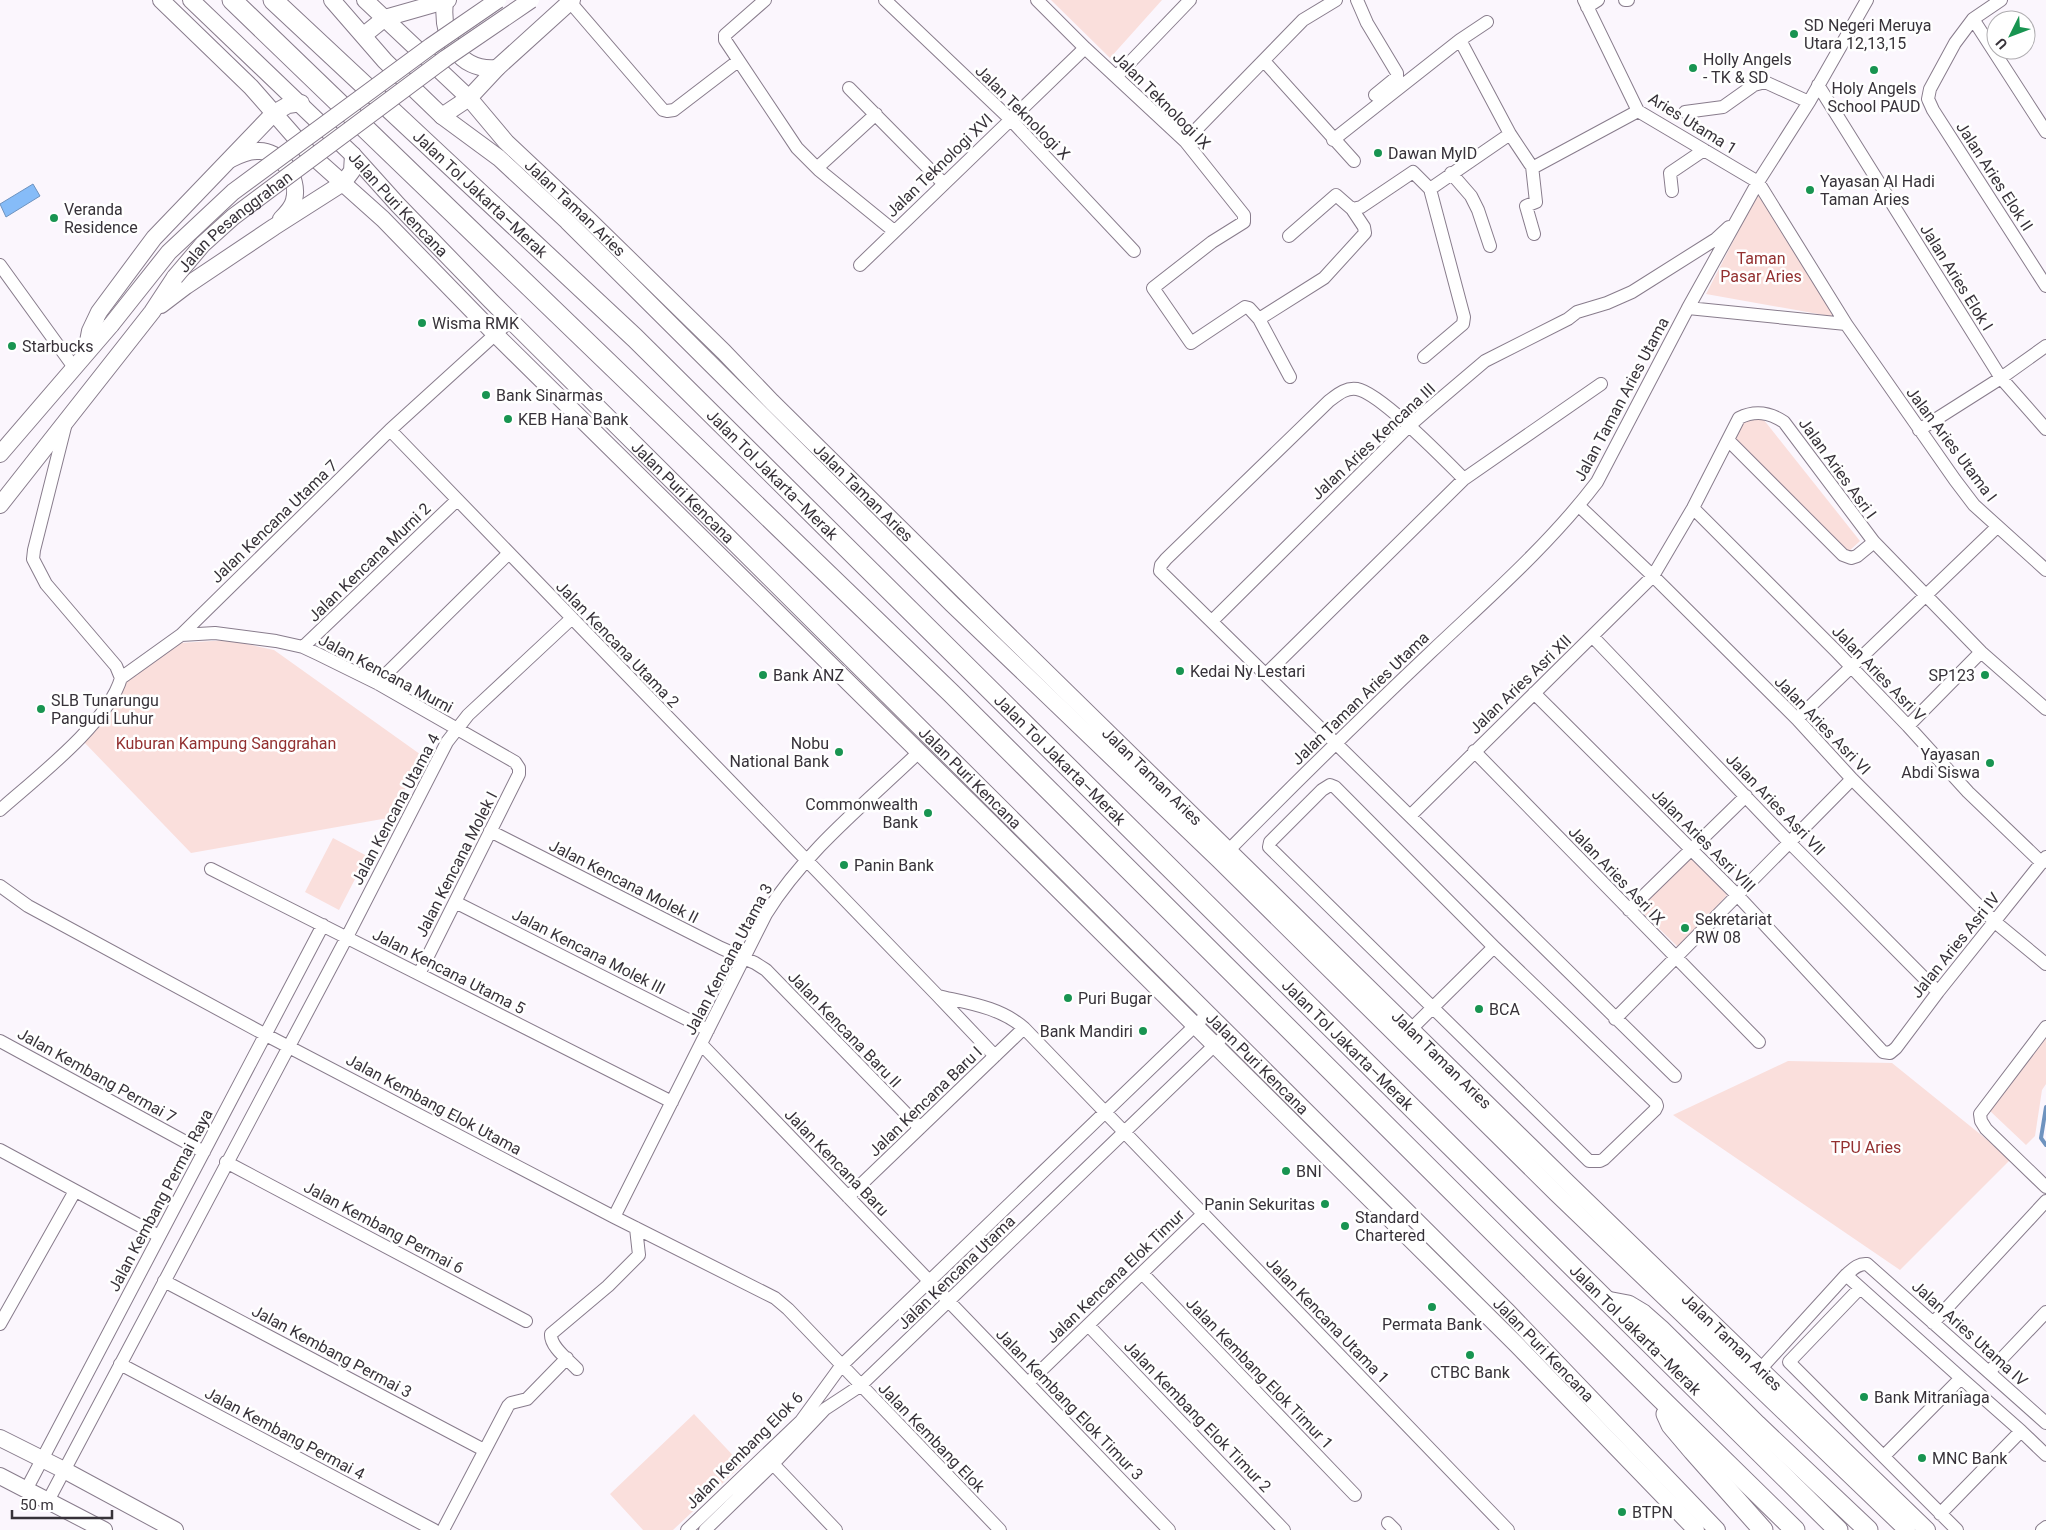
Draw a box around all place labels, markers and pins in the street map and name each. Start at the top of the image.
place label: SD Negeri Meruya Utara 12,13,15 [1804,16,1931,53]
marker: SD Negeri Meruya Utara 12,13,15 [1788,28,1800,40]
place label: Holly Angels - TK & SD [1703,50,1792,87]
marker: Holly Angels - TK & SD [1687,62,1699,74]
marker: Holy Angels School PAUD [1868,64,1880,76]
place label: Holy Angels School PAUD [1828,79,1921,116]
place label: Dawan MyID [1388,144,1477,163]
marker: Dawan MyID [1372,147,1384,159]
place label: Yayasan Al Hadi Taman Aries [1820,172,1935,209]
marker: Yayasan Al Hadi Taman Aries [1804,184,1816,196]
place label: Veranda Residence [64,200,138,237]
marker: Veranda Residence [48,212,60,224]
place label: Wisma RMK [432,314,520,333]
marker: Wisma RMK [416,317,428,329]
place label: Starbucks [22,337,93,356]
marker: Starbucks [6,340,18,352]
place label: Bank Sinarmas [496,386,603,405]
marker: Bank Sinarmas [480,389,492,401]
place label: KEB Hana Bank [518,410,629,429]
marker: KEB Hana Bank [502,413,514,425]
place label: Kedai Ny Lestari [1190,662,1305,681]
marker: Kedai Ny Lestari [1174,665,1186,677]
place label: Bank ANZ [773,666,844,685]
place label: SP123 [1928,666,1975,685]
marker: Bank ANZ [757,669,769,681]
marker: SP123 [1979,669,1991,681]
place label: SLB Tunarungu Pangudi Luhur [51,691,159,728]
marker: SLB Tunarungu Pangudi Luhur [35,703,47,715]
place label: Nobu National Bank [730,734,830,771]
place label: Yayasan Abdi Siswa [1901,745,1980,782]
marker: Nobu National Bank [833,746,845,758]
marker: Yayasan Abdi Siswa [1984,757,1996,769]
place label: Commonwealth Bank [805,795,919,832]
marker: Commonwealth Bank [922,807,934,819]
place label: Panin Bank [854,856,935,875]
marker: Panin Bank [838,859,850,871]
place label: Sekretariat RW 08 [1695,910,1772,947]
marker: Sekretariat RW 08 [1679,922,1691,934]
place label: Puri Bugar [1078,989,1153,1008]
marker: Puri Bugar [1062,992,1074,1004]
place label: BCA [1489,1000,1520,1019]
marker: BCA [1473,1003,1485,1015]
place label: Bank Mandiri [1040,1022,1133,1041]
marker: Bank Mandiri [1137,1025,1149,1037]
place label: BNI [1296,1162,1322,1181]
marker: BNI [1280,1165,1292,1177]
place label: Panin Sekuritas [1204,1195,1315,1214]
marker: Panin Sekuritas [1319,1198,1331,1210]
place label: Standard Chartered [1355,1208,1425,1245]
marker: Standard Chartered [1339,1220,1351,1232]
marker: Permata Bank [1426,1301,1438,1313]
place label: Permata Bank [1382,1315,1483,1334]
marker: CTBC Bank [1464,1349,1476,1361]
place label: CTBC Bank [1430,1363,1511,1382]
place label: Bank Mitraniaga [1874,1388,1990,1407]
marker: Bank Mitraniaga [1858,1391,1870,1403]
place label: MNC Bank [1932,1449,2008,1468]
marker: MNC Bank [1916,1452,1928,1464]
place label: BTPN [1632,1503,1673,1522]
marker: BTPN [1616,1506,1628,1518]

